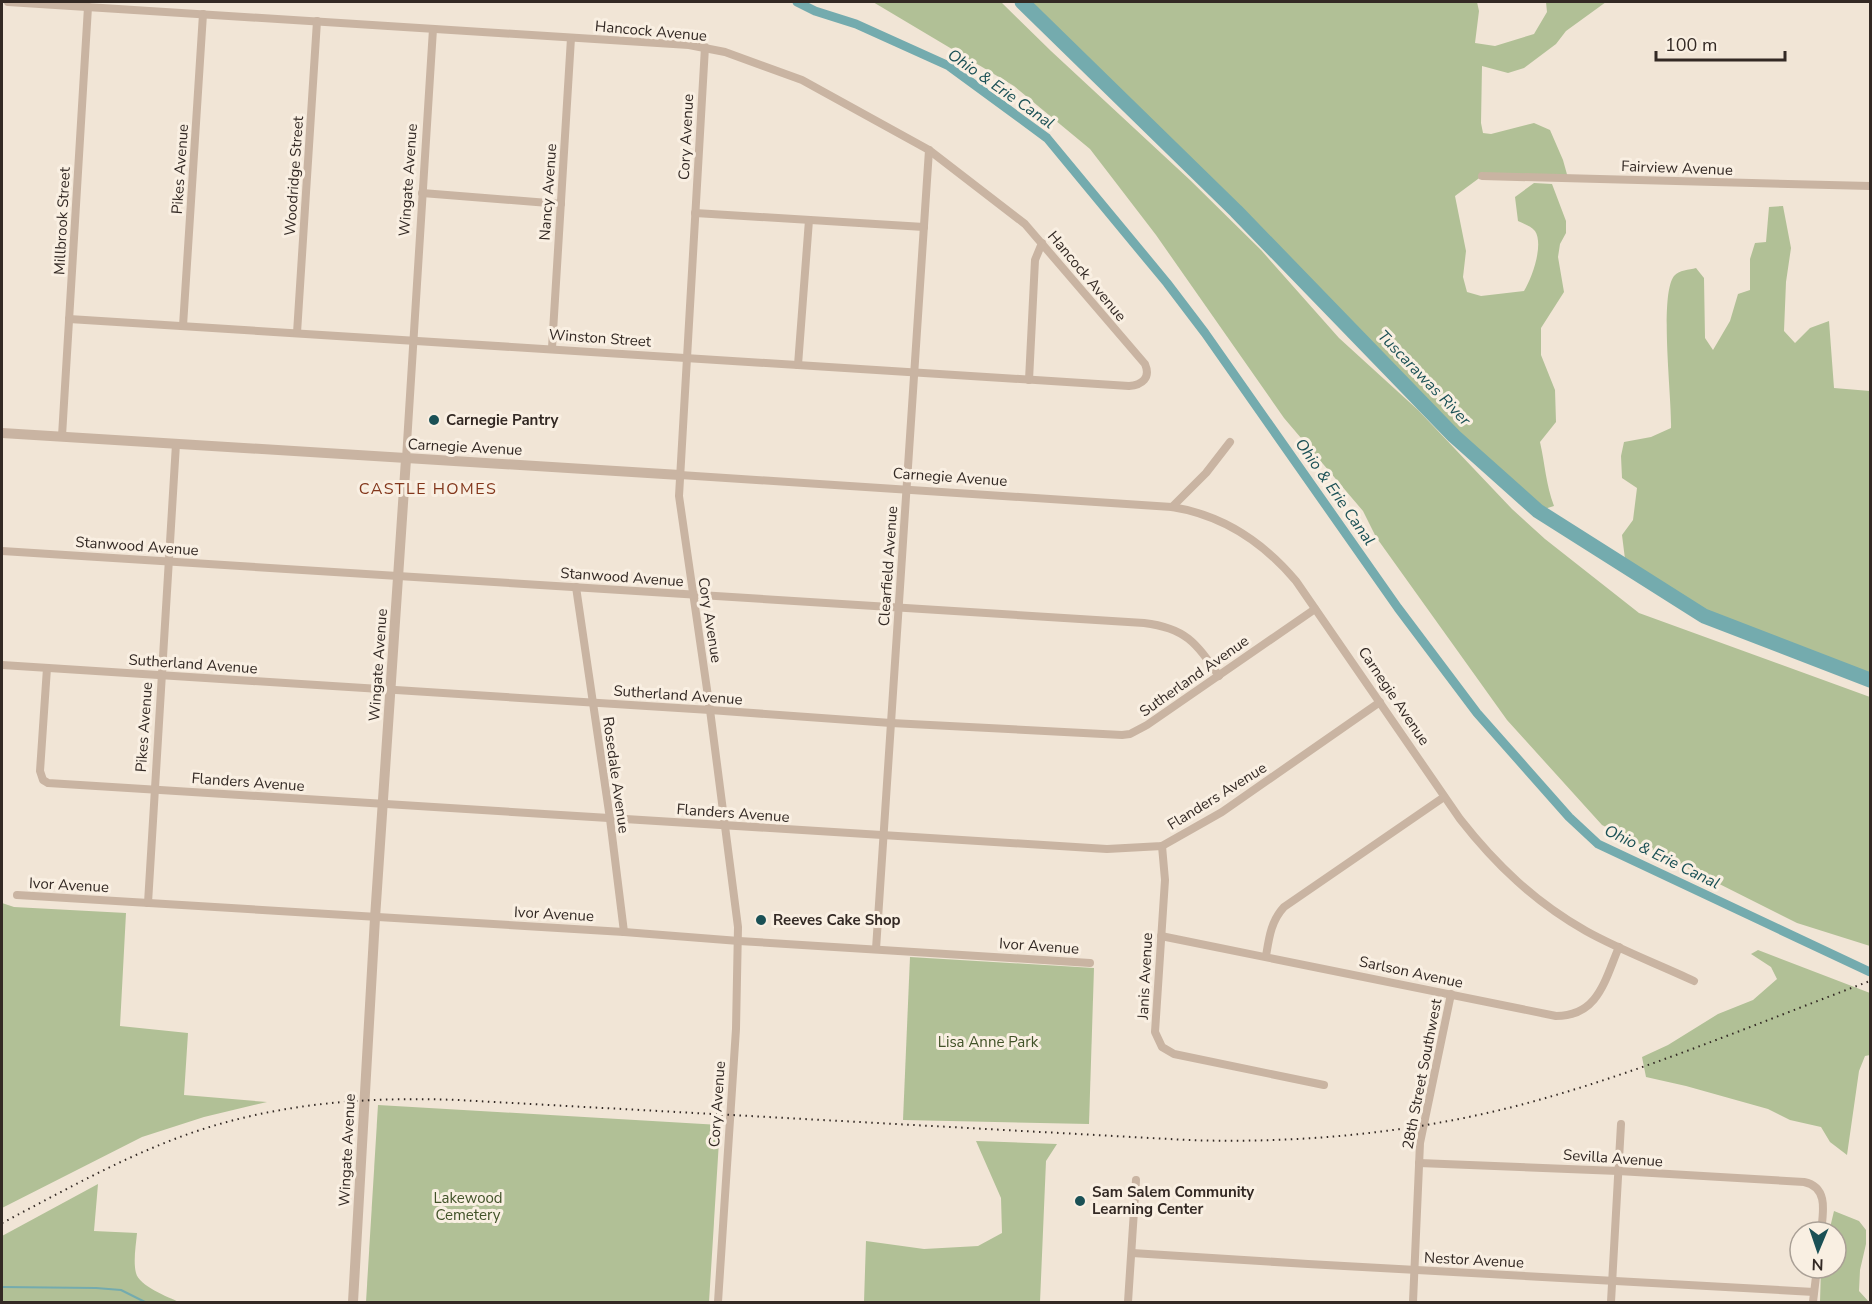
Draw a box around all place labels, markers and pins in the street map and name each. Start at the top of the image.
place label: Carnegie Pantry [446,410,558,430]
marker: Carnegie Pantry [427,413,441,427]
place label: Reeves Cake Shop [773,910,901,930]
marker: Reeves Cake Shop [754,913,768,927]
place label: Sam Salem Community Learning Center [1092,1182,1254,1219]
marker: Sam Salem Community Learning Center [1073,1194,1087,1208]

